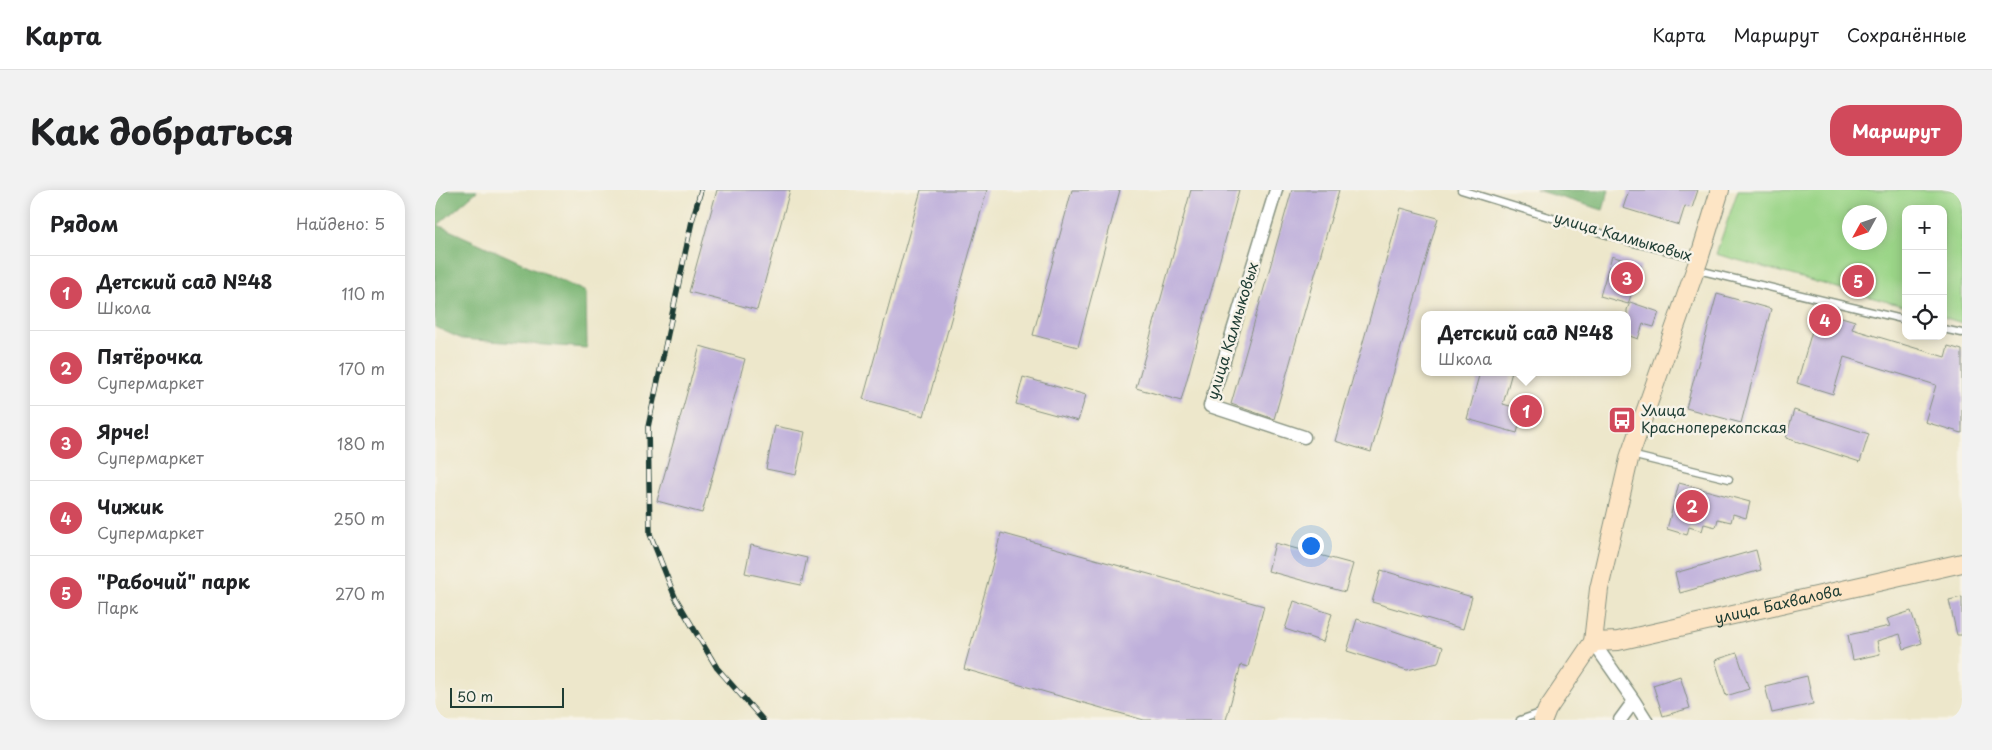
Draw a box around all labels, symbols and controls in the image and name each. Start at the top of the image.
text: Карта [25,17,102,53]
text: Карта [1653,21,1705,48]
text: Маршрут [1733,21,1819,48]
text: Сохранённые [1847,21,1967,48]
text: Как добраться [30,104,294,157]
button: Маршрут [1830,105,1962,156]
street label: улица Калмыковых [1552,205,1695,266]
north arrow [1842,205,1887,250]
map controls [1902,205,1947,340]
button: + [1902,205,1947,250]
text: Рядом [50,207,118,239]
text: Найдено: 5 [296,211,385,235]
button: − [1902,250,1947,295]
street label: улица Калмыковых [1200,259,1263,402]
pin: 3 [1611,259,1643,297]
pin: 5 [1842,262,1874,300]
text: Детский сад №48 [97,267,272,295]
text: 1 [62,281,70,305]
text: 110 m [342,281,385,305]
text: Школа [97,295,151,319]
button: locate [1902,295,1947,340]
pin: 4 [1809,301,1841,339]
popup [1421,311,1631,376]
text: Детский сад №48 [1438,318,1614,346]
text: Пятёрочка [97,342,203,370]
text: Школа [1438,346,1492,370]
text: 2 [60,356,72,380]
text: 170 m [339,356,385,380]
text: Супермаркет [97,370,204,394]
pin: 1 [1510,392,1542,430]
place label: Улица Красноперекопская [1641,398,1787,438]
bus stop icon: Улица Красноперекопская [1607,405,1637,435]
text: Ярче! [97,417,149,445]
text: 3 [61,431,71,455]
text: 180 m [337,431,385,455]
text: Супермаркет [97,445,204,469]
pin: 2 [1676,487,1708,525]
text: Чижик [97,492,163,520]
text: 4 [61,506,71,530]
text: 250 m [334,506,385,530]
text: Супермаркет [97,520,204,544]
your location [1298,533,1324,559]
text: "Рабочий" парк [97,567,250,595]
street label: улица Бахвалова [1712,578,1844,629]
text: 5 [61,581,71,605]
text: 270 m [335,581,385,605]
text: Парк [97,595,138,619]
scale bar [450,685,564,708]
text: 50 m [457,686,493,707]

